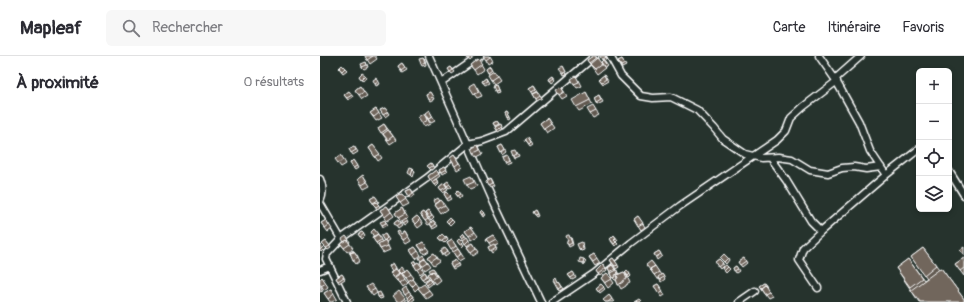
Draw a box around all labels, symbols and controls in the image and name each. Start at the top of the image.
search box [106,10,386,46]
text: Mapleaf [20,16,82,40]
icon: search [120,17,142,39]
text: Rechercher [152,18,223,37]
text: Carte [773,19,805,36]
text: Itinéraire [827,19,880,36]
text: Favoris [902,19,944,36]
map controls [916,68,952,212]
button: + [916,68,952,104]
text: À proximité [16,72,99,93]
text: 0 résultats [244,74,304,90]
button: − [916,104,952,140]
button: locate [916,140,952,176]
button: layers [916,176,952,212]

